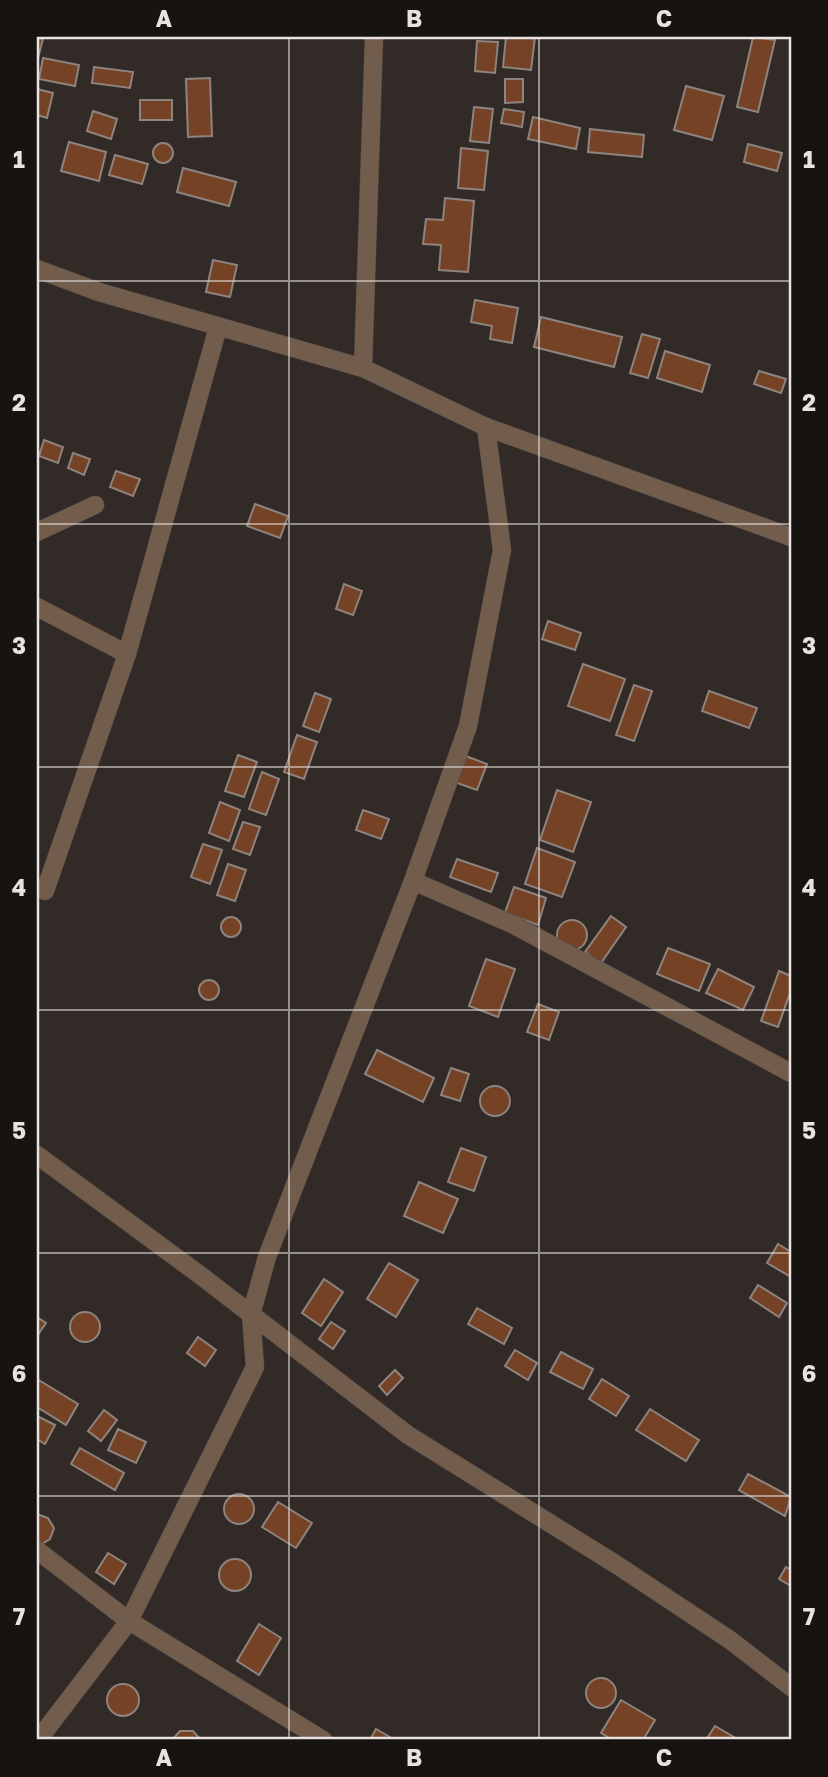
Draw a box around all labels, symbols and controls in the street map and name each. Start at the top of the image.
text: A [156,4,173,32]
text: B [406,4,422,32]
text: C [656,4,672,32]
text: 1 [13,145,25,173]
text: 1 [803,145,815,173]
text: 2 [12,388,26,416]
text: 2 [802,388,816,416]
text: 3 [12,631,26,659]
text: 3 [802,631,816,659]
text: 4 [12,873,26,901]
text: 4 [802,873,816,901]
text: 5 [12,1116,26,1144]
text: 5 [802,1116,816,1144]
text: 6 [12,1359,26,1387]
text: 6 [802,1359,816,1387]
text: 7 [13,1602,25,1630]
text: 7 [803,1602,815,1630]
text: A [156,1743,173,1771]
text: B [406,1743,422,1771]
text: C [656,1743,672,1771]

